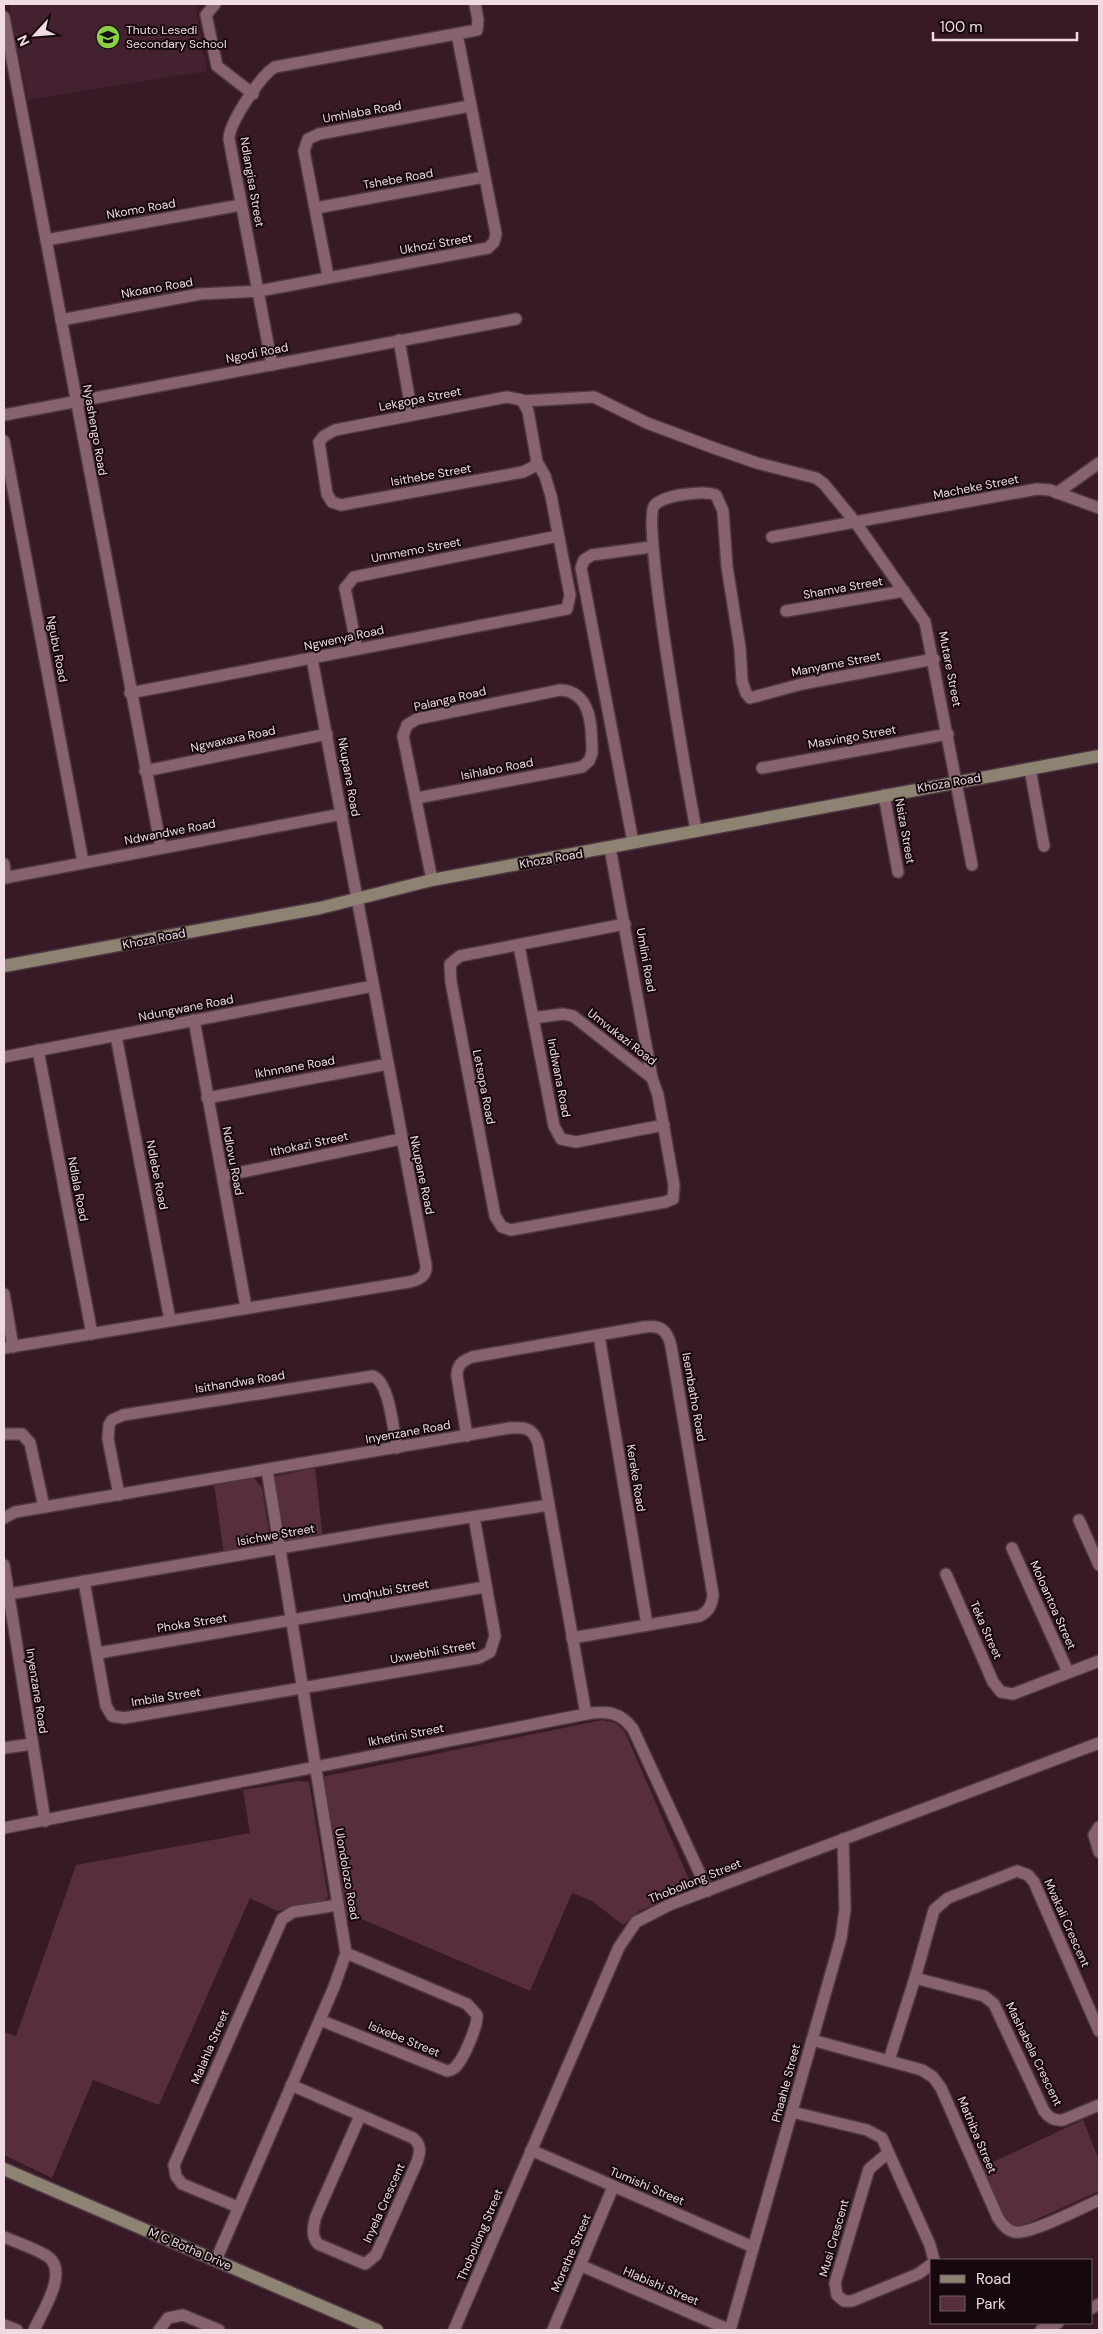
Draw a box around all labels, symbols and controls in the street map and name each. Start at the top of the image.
north arrow [10,10,60,60]
scale bar [933,10,1077,42]
text: 100 m [940,17,983,37]
place label: Thuto Lesedi Secondary School [126,22,227,52]
school or university icon: Thuto Lesedi Secondary School [95,24,121,50]
text: N [13,32,34,49]
street label: Umhlaba Road [321,97,403,127]
street label: Ndlangisa Street [236,136,268,229]
street label: Tshebe Road [362,165,434,193]
street label: Nkomo Road [105,195,177,223]
street label: Ukhozi Street [398,230,474,258]
street label: Nkoano Road [120,274,194,302]
street label: Ngodi Road [224,339,290,367]
street label: Nyashengo Road [79,383,111,477]
street label: Lekgopa Street [377,383,463,415]
street label: Isithebe Street [389,460,473,490]
street label: Macheke Street [932,471,1020,503]
street label: Ummemo Street [370,533,463,567]
street label: Shamva Street [802,573,884,603]
street label: Ngubu Road [43,614,71,684]
street label: Ngwenya Road [303,622,385,654]
street label: Mutare Street [935,630,965,708]
street label: Manyame Street [790,647,882,681]
street label: Palanga Road [412,683,488,715]
street label: Masvingo Street [807,721,898,753]
street label: Ngwaxaxa Road [189,722,277,756]
street label: Nkupane Road [334,736,364,818]
street label: Isihlabo Road [459,754,535,784]
street label: Khoza Road [916,770,982,796]
street label: Nsiza Street [891,797,919,865]
street label: Ndwandwe Road [123,815,217,849]
street label: Khoza Road [518,846,584,872]
street label: Khoza Road [121,925,187,953]
street label: Umlini Road [632,927,660,993]
street label: Ndungwane Road [137,991,235,1025]
street label: Umvukazi Road [584,1005,660,1069]
street label: Indlwana Road [544,1037,574,1119]
street label: Letsopa Road [469,1048,499,1126]
street label: Ikhnnane Road [254,1052,336,1082]
street label: Ndlovu Road [219,1125,247,1197]
street label: Ithokazi Street [268,1128,350,1160]
street label: Nkupane Road [406,1134,438,1216]
street label: Ndlebe Road [142,1139,172,1211]
street label: Ndlala Road [64,1155,92,1223]
street label: Isembatho Road [678,1351,710,1443]
street label: Isithandwa Road [194,1367,286,1397]
street label: Inyenzane Road [364,1417,452,1447]
street label: Kereke Road [623,1443,649,1513]
street label: Isichwe Street [236,1520,316,1550]
street label: Moloantoa Street [1026,1558,1080,1652]
street label: Umqhubi Street [342,1575,431,1606]
street label: Teka Street [966,1598,1006,1662]
street label: Phoka Street [156,1610,228,1636]
street label: Uxwebhli Street [389,1637,477,1667]
street label: Inyenzane Road [22,1647,52,1735]
street label: Imbila Street [130,1684,202,1710]
street label: Ikhetini Street [367,1720,446,1750]
street label: Ulondolozo Road [331,1827,363,1921]
street label: Thobollong Street [646,1855,744,1907]
street label: Mvakali Crescent [1040,1876,1094,1970]
street label: Mashabela Crescent [1002,1999,1066,2109]
street label: Malahla Street [187,2007,233,2087]
street label: Isixebe Street [366,2017,442,2061]
street label: Phaahle Street [768,2042,804,2124]
street label: Mathiba Street [954,2094,1001,2176]
street label: Inyela Crescent [359,2160,409,2245]
street label: Tumishi Street [607,2163,687,2209]
street label: Thobollong Street [453,2186,507,2284]
street label: Musi Crescent [815,2197,853,2279]
street label: Morethe Street [547,2211,595,2295]
street label: M C Botha Drive [146,2224,234,2274]
legend [930,2259,1093,2324]
street label: Hlabishi Street [621,2263,702,2309]
text: Road [976,2269,1011,2289]
text: Park [976,2294,1006,2314]

